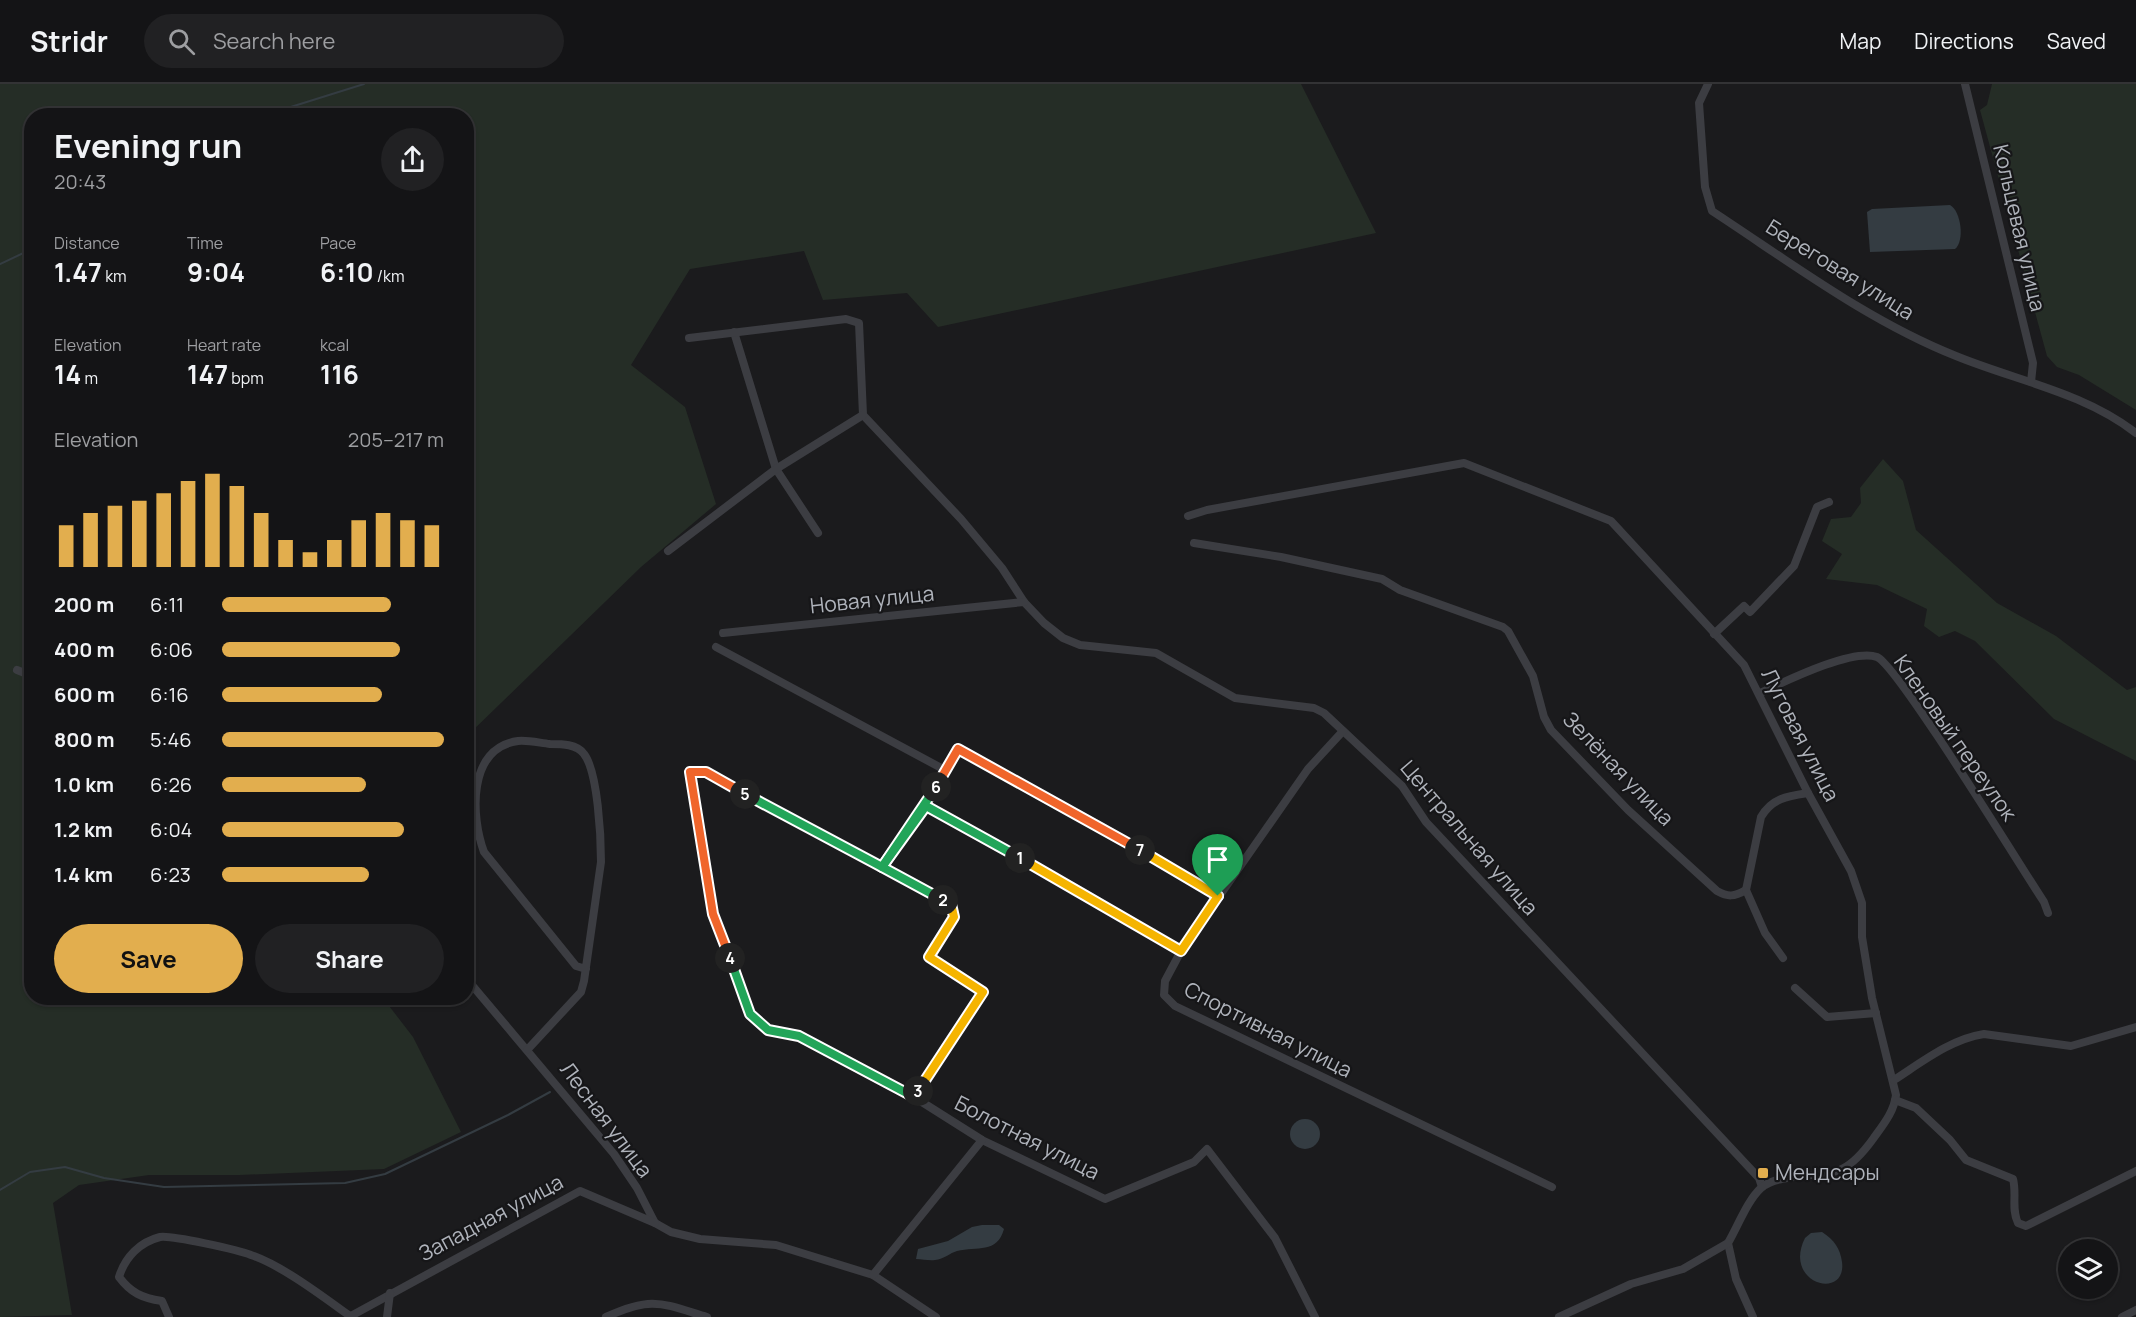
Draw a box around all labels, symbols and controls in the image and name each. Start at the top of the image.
search box [144,14,564,68]
text: Stridr [30,22,108,60]
icon: search [165,25,198,58]
text: Search here [213,26,335,56]
text: Map [1840,27,1881,55]
text: Directions [1914,27,2014,55]
text: Saved [2047,27,2106,55]
text: Evening run [54,123,242,168]
button: share [381,128,444,191]
street label: Кольцевая улица [1987,142,2053,314]
text: 20:43 [54,168,106,195]
street label: Береговая улица [1761,212,1920,326]
text: Distance [54,232,120,254]
text: Time [187,232,223,254]
text: Pace [320,232,356,254]
text: 1.47 [54,254,102,290]
text: 9:04 [187,254,245,290]
text: 6:10 [320,254,374,290]
text: km [102,265,127,287]
text: /km [374,265,404,287]
text: Elevation [54,334,122,356]
text: Heart rate [187,334,261,356]
text: kcal [320,334,349,356]
text: 14 [54,356,81,392]
text: 147 [187,356,228,392]
text: 116 [320,356,359,392]
text: m [81,367,98,389]
text: bpm [228,367,264,389]
text: Elevation [54,426,138,453]
text: 205–217 m [348,426,444,453]
street label: Новая улица [808,579,935,619]
text: 200 m [54,591,114,618]
text: 6:11 [150,591,184,618]
text: 400 m [54,636,114,663]
text: 6:06 [150,636,193,663]
street label: Кленовый переулок [1888,649,2024,826]
street label: Луговая улица [1755,663,1846,806]
text: 600 m [54,681,115,708]
text: 6:16 [150,681,189,708]
street label: Зелёная улица [1557,705,1680,831]
text: 800 m [54,726,115,753]
text: 5:46 [150,726,192,753]
street label: Центральная улица [1395,754,1545,921]
text: 1.0 km [54,771,114,798]
text: 6:26 [150,771,192,798]
pin: 6 [921,772,951,802]
text: 6 [931,776,941,798]
pin: 5 [730,779,760,809]
text: 5 [740,783,750,805]
text: 1.2 km [54,816,113,843]
text: 6:04 [150,816,192,843]
pin [1192,834,1243,896]
pin: 7 [1125,835,1155,865]
text: 7 [1136,839,1144,861]
pin: 1 [1005,843,1035,873]
icon: arrive [1201,843,1234,876]
text: 1 [1016,847,1024,869]
text: 1.4 km [54,861,113,888]
text: 6:23 [150,861,191,888]
pin: 2 [928,885,958,915]
text: 2 [938,889,948,911]
button: Save [54,924,243,993]
button: Share [255,924,444,993]
pin: 4 [715,943,745,973]
text: 4 [725,947,735,969]
street label: Спортивная улица [1180,975,1357,1084]
street label: Лесная улица [554,1056,659,1183]
pin: 3 [903,1076,933,1106]
text: 3 [913,1080,923,1102]
street label: Болотная улица [950,1089,1105,1186]
place label: Мендсары [1775,1158,1880,1186]
marker: Мендсары [1756,1166,1770,1180]
street label: Западная улица [414,1167,568,1267]
map controls [2058,1239,2118,1299]
button: layers [2058,1239,2118,1299]

